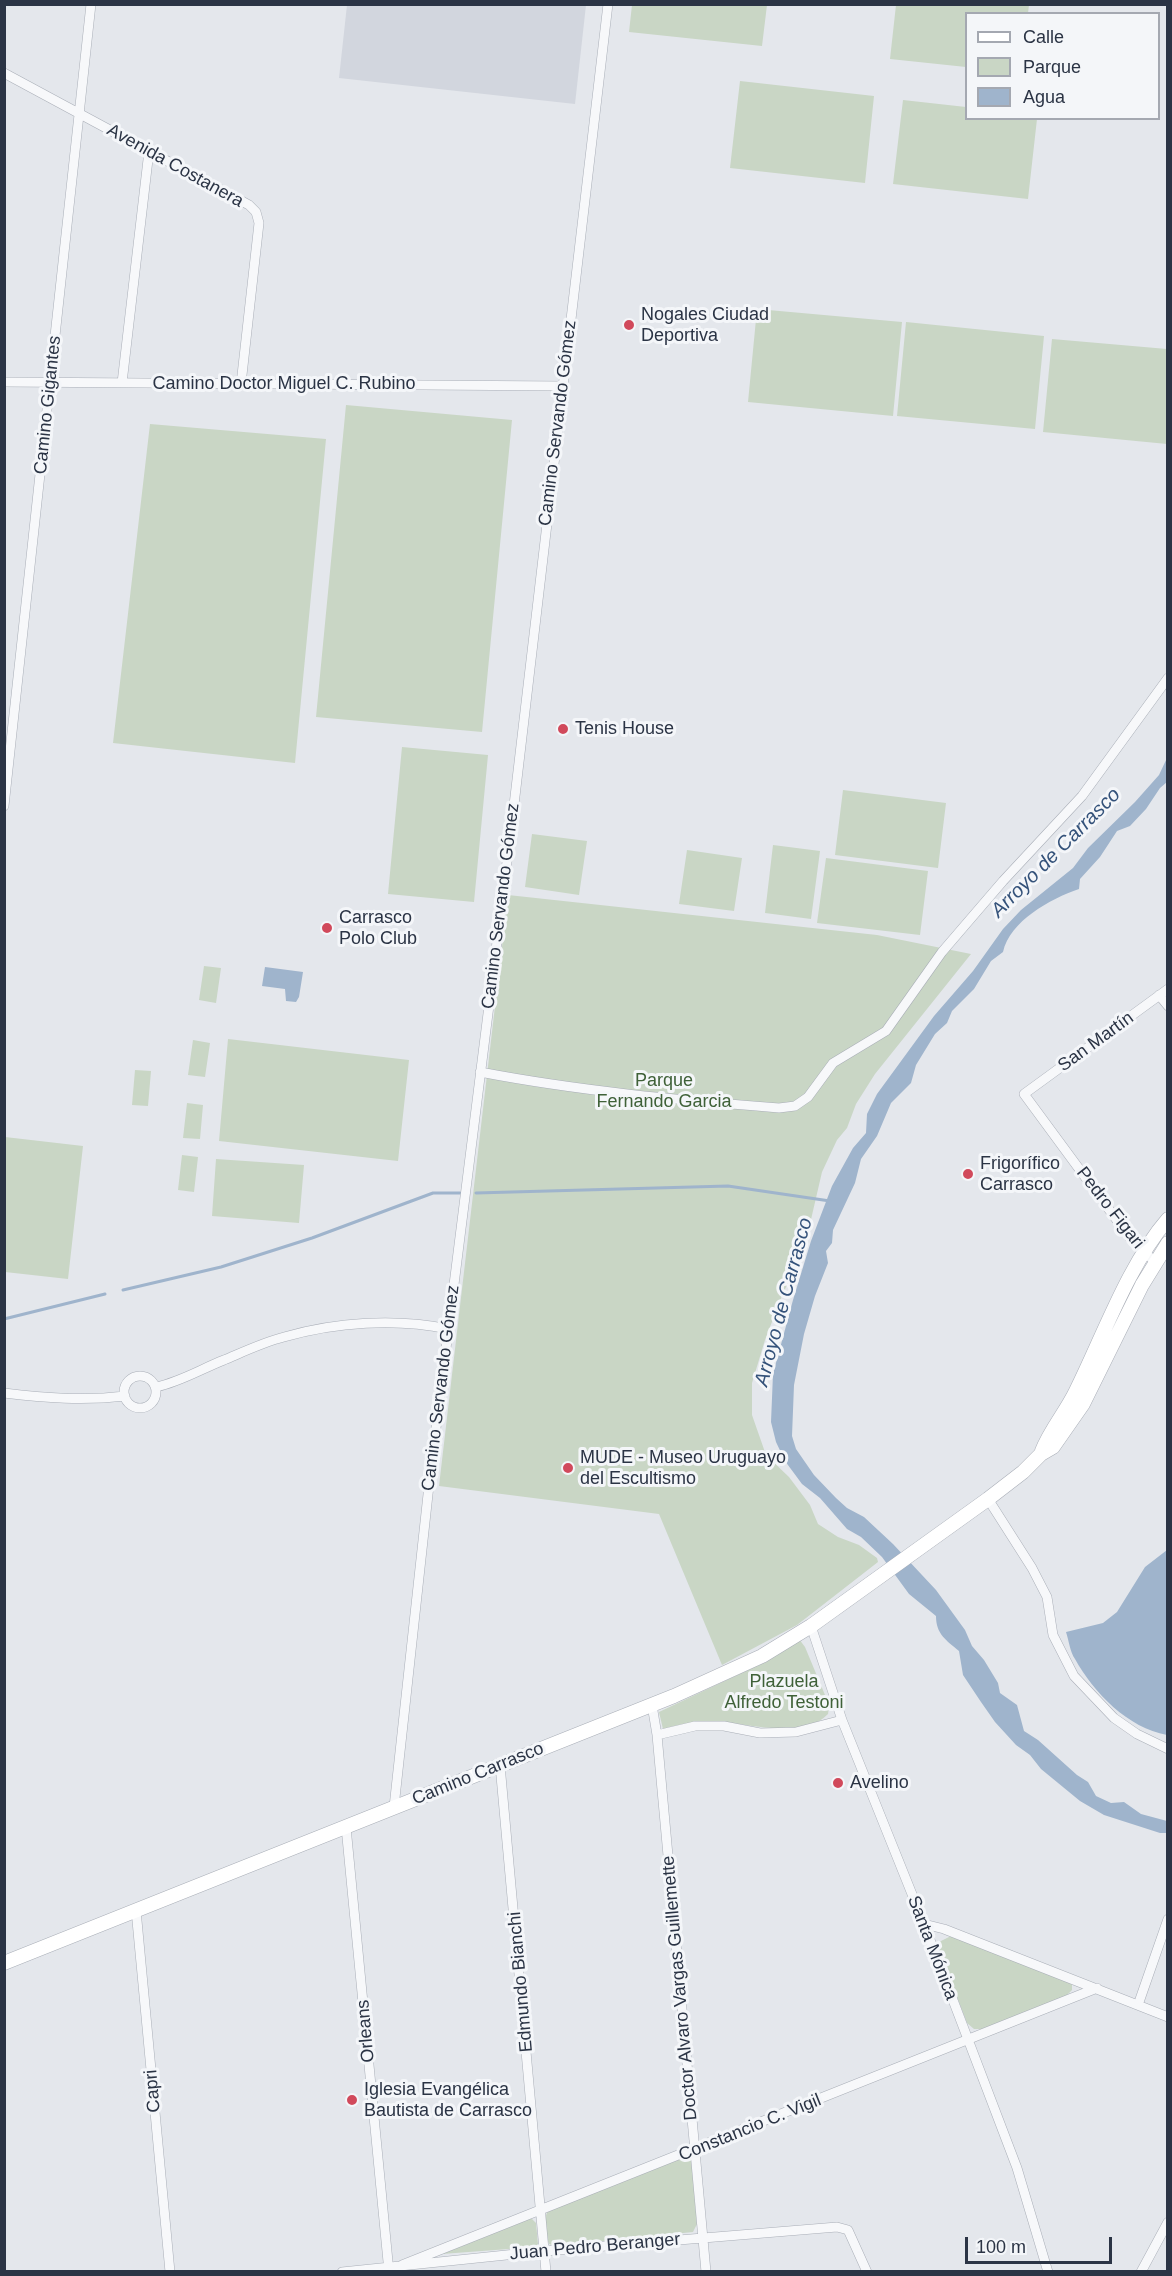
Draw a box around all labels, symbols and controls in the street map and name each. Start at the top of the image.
legend [965,12,1160,120]
text: Calle [1023,27,1064,47]
text: Parque [1023,57,1081,77]
text: Agua [1023,87,1065,107]
street label: Avenida Costanera [103,120,247,212]
place label: Nogales Ciudad Deportiva [641,304,769,346]
marker: Nogales Ciudad Deportiva [622,318,636,332]
street label: Camino Servando Gómez [535,319,581,527]
street label: Camino Gigantes [30,335,66,475]
street label: Camino Doctor Miguel C. Rubino [152,373,416,395]
place label: Tenis House [575,718,674,740]
marker: Tenis House [556,722,570,736]
water label: Arroyo de Carrasco [986,783,1126,923]
street label: Camino Servando Gómez [478,802,524,1010]
place label: Carrasco Polo Club [339,907,417,950]
marker: Carrasco Polo Club [320,921,334,935]
street label: San Martín [1054,1007,1138,1077]
park label: Parque Fernando Garcia [596,1070,732,1112]
place label: Frigorífico Carrasco [980,1153,1060,1196]
street label: Pedro Figari [1071,1163,1149,1253]
marker: Frigorífico Carrasco [961,1167,975,1181]
water label: Arroyo de Carrasco [750,1215,818,1389]
street label: Camino Servando Gómez [418,1284,464,1492]
place label: MUDE - Museo Uruguayo del Escultismo [580,1447,786,1490]
marker: MUDE - Museo Uruguayo del Escultismo [561,1461,575,1475]
park label: Plazuela Alfredo Testoni [724,1671,844,1714]
street label: Camino Carrasco [409,1738,547,1810]
place label: Avelino [850,1772,909,1794]
marker: Avelino [831,1776,845,1790]
street label: Doctor Alvaro Vargas Guillemette [658,1855,702,2121]
street label: Santa Mónica [902,1893,962,2003]
street label: Edmundo Bianchi [504,1911,538,2053]
street label: Orleans [352,1999,380,2063]
street label: Capri [140,2069,166,2113]
place label: Iglesia Evangélica Bautista de Carrasco [364,2079,532,2122]
street label: Constancio C. Vigil [676,2090,824,2166]
marker: Iglesia Evangélica Bautista de Carrasco [345,2093,359,2107]
scale bar [968,2225,1115,2263]
street label: Juan Pedro Beranger [509,2229,681,2265]
text: 100 m [976,2237,1026,2257]

